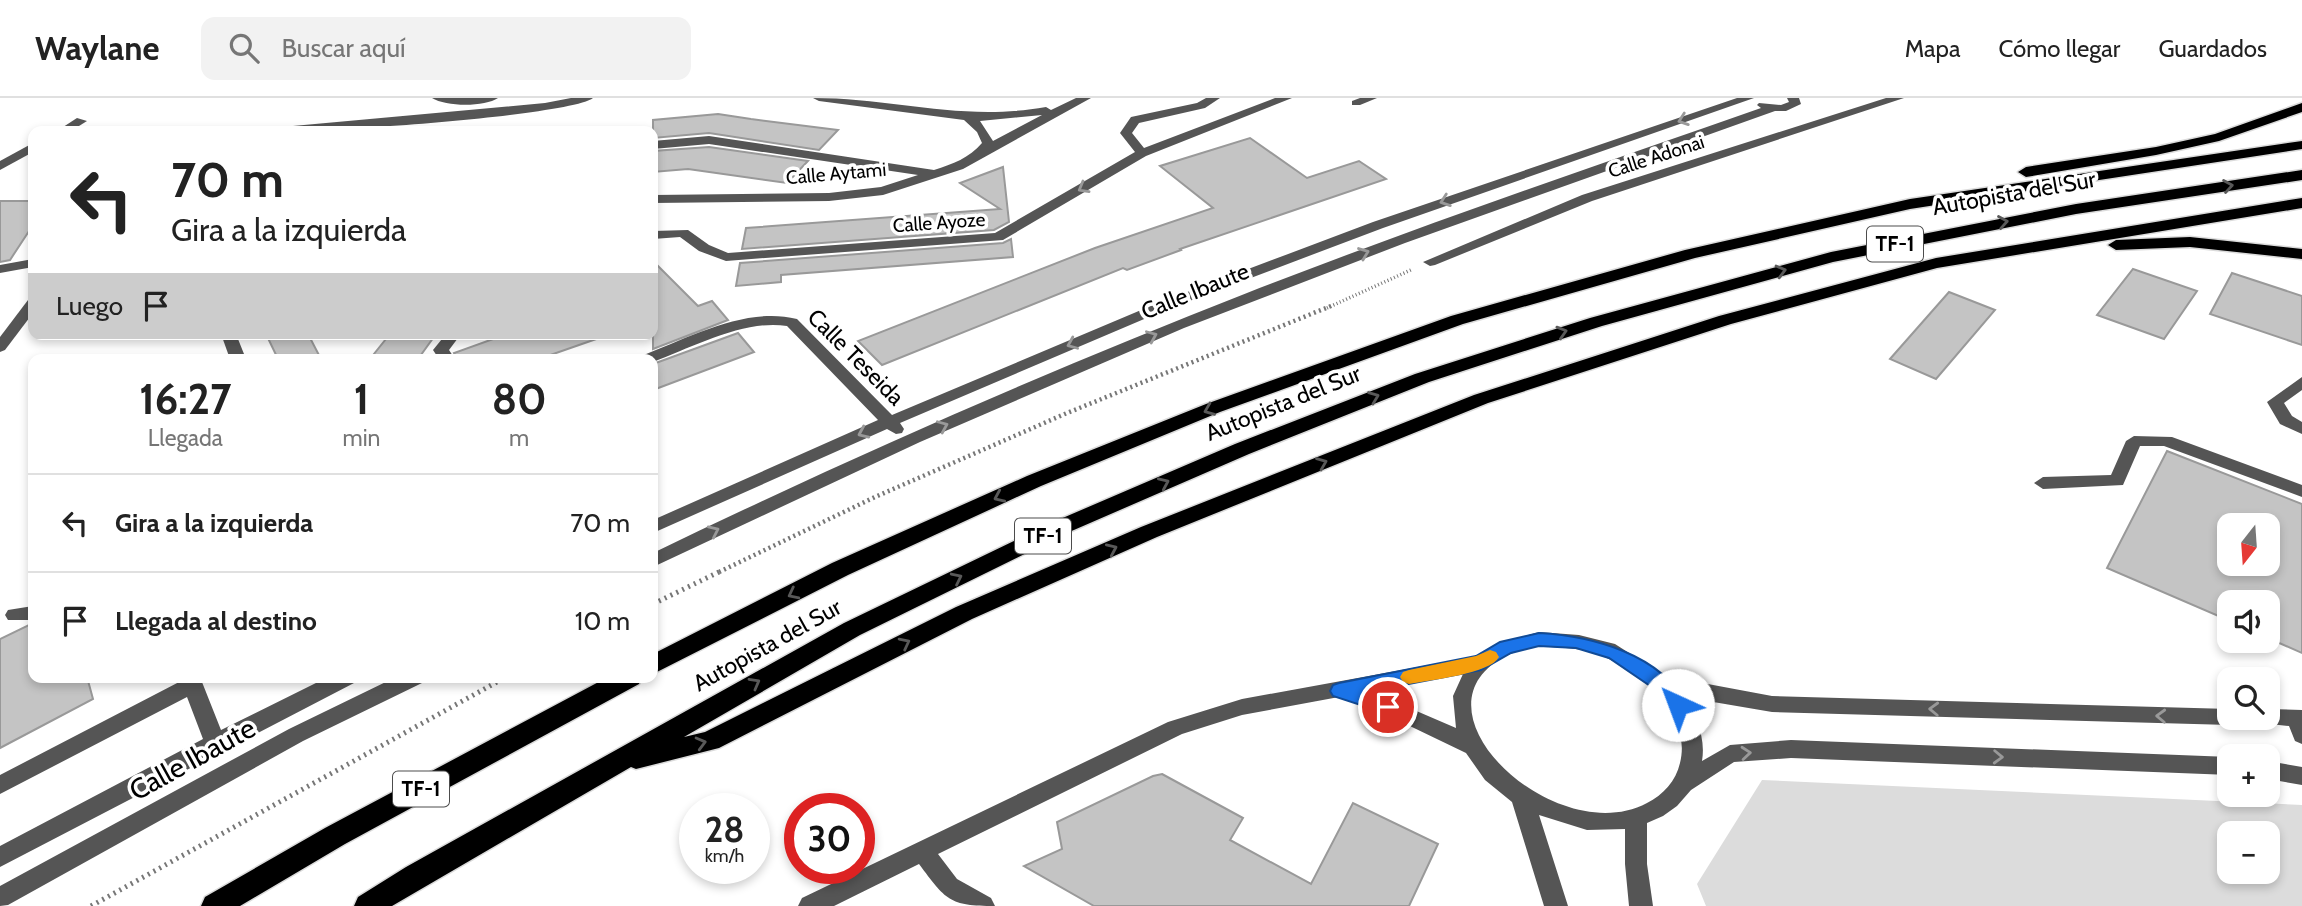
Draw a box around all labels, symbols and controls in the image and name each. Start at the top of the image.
search box [201,17,691,80]
text: Waylane [35,28,159,68]
icon: search [225,29,263,67]
text: Buscar aquí [281,32,406,64]
text: Mapa [1905,34,1961,63]
text: Cómo llegar [1999,34,2120,63]
text: Guardados [2158,34,2267,63]
one-way arrow [1678,112,1690,126]
street label: Calle Adonai [1605,130,1707,183]
text: 70 m [171,150,284,209]
icon: left [56,154,147,245]
street label: Calle Aytami [785,158,887,189]
street label: Autopista del Sur [1930,165,2098,221]
one-way arrow [1078,179,1091,192]
one-way arrow [2222,179,2233,194]
one-way arrow [1439,193,1451,207]
street label: Calle Ayoze [892,208,986,237]
text: Gira a la izquierda [171,210,406,249]
one-way arrow [1997,216,2009,231]
road number: TF-1 [1867,226,1923,262]
one-way arrow [1358,248,1370,262]
street label: Calle Ibaute [1137,257,1253,325]
one-way arrow [1775,265,1787,279]
icon: arrive [137,287,175,325]
text: Luego [56,290,123,322]
street label: Calle Teseida [802,303,910,411]
one-way arrow [1555,326,1567,341]
one-way arrow [1146,331,1158,345]
one-way arrow [1067,336,1080,350]
street label: Autopista del Sur [1201,359,1365,447]
text: 16:27 [139,373,231,425]
text: 1 [354,373,369,425]
text: 80 [492,373,547,425]
one-way arrow [1368,391,1380,405]
one-way arrow [1203,401,1215,415]
one-way arrow [936,420,948,434]
text: Llegada [148,424,223,452]
text: min [343,424,380,452]
text: m [509,424,529,452]
one-way arrow [858,425,871,439]
one-way arrow [1316,457,1328,471]
one-way arrow [1156,477,1169,491]
one-way arrow [994,489,1006,503]
icon: left [56,504,94,542]
text: Gira a la izquierda [115,507,313,539]
text: 70 m [570,507,630,539]
north arrow [2217,513,2280,576]
map controls [2217,513,2280,884]
road number: TF-1 [1015,518,1071,554]
one-way arrow [707,525,719,539]
one-way arrow [1105,543,1117,557]
one-way arrow [950,572,962,586]
one-way arrow [788,585,800,599]
button: sound [2217,590,2280,653]
street label: Autopista del Sur [688,592,847,697]
icon: arrive [56,602,94,640]
text: Llegada al destino [115,605,317,637]
text: 10 m [575,605,630,637]
one-way arrow [898,638,910,652]
button: search [2217,667,2280,730]
position arrow [1641,668,1715,742]
pin [1358,677,1418,737]
one-way arrow [748,678,761,691]
icon: arrive [1369,688,1407,726]
one-way arrow [1928,701,1939,716]
one-way arrow [2156,708,2167,723]
street label: Calle Ibaute [123,711,261,807]
one-way arrow [695,737,707,751]
button: + [2217,744,2280,807]
one-way arrow [1741,746,1752,761]
one-way arrow [1992,750,2003,765]
road number: TF-1 [393,772,449,806]
speed limit sign: 30 [784,793,875,884]
text: 28 [705,808,744,851]
button: − [2217,821,2280,884]
text: km/h [705,845,744,867]

